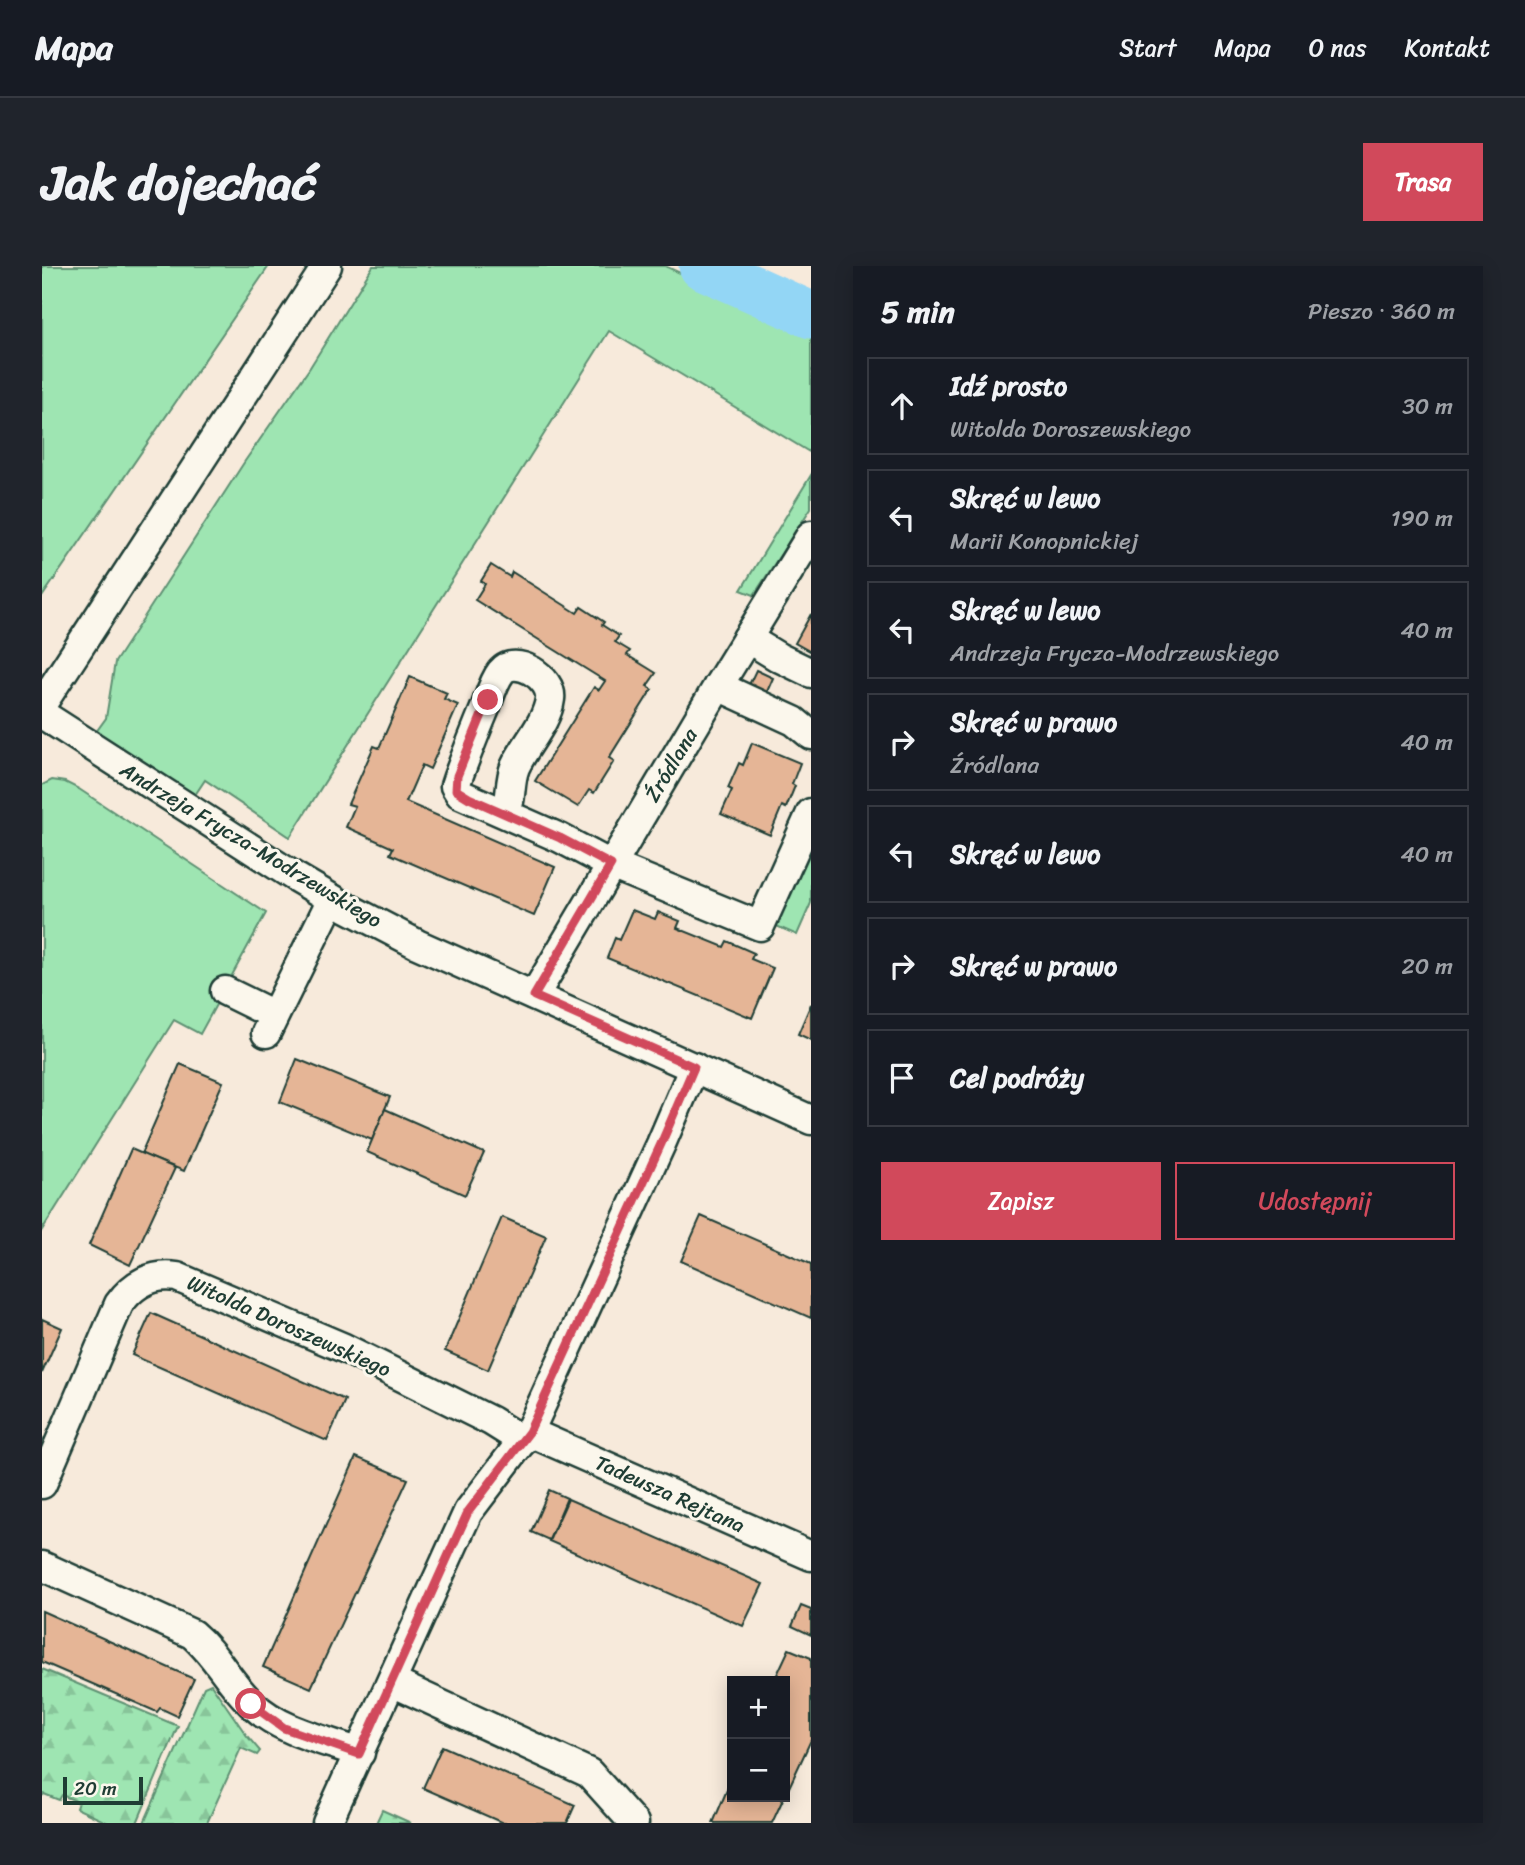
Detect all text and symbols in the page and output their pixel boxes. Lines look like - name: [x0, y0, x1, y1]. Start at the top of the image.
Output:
- text: Mapa: [35, 19, 112, 77]
- text: Start: [1119, 27, 1176, 69]
- text: Mapa: [1214, 27, 1271, 69]
- text: O nas: [1309, 27, 1367, 69]
- text: Kontakt: [1405, 27, 1490, 69]
- text: Jak dojechać: [42, 139, 316, 226]
- button: Trasa: [1363, 143, 1483, 221]
- text: 5 min: [881, 285, 955, 339]
- text: Pieszo · 360 m: [1308, 291, 1455, 332]
- text: Idź prosto: [950, 363, 1067, 409]
- text: 30 m: [1402, 386, 1453, 427]
- icon: ahead: [883, 387, 921, 425]
- text: Witolda Doroszewskiego: [950, 409, 1191, 450]
- text: Skręć w lewo: [950, 475, 1101, 521]
- text: 190 m: [1391, 498, 1453, 539]
- icon: left: [883, 499, 921, 537]
- text: Marii Konopnickiej: [950, 521, 1138, 562]
- text: Skręć w lewo: [950, 587, 1101, 633]
- text: 40 m: [1400, 610, 1453, 651]
- icon: left: [883, 611, 921, 649]
- text: Andrzeja Frycza-Modrzewskiego: [950, 633, 1279, 674]
- route end: [472, 684, 503, 715]
- text: Skręć w prawo: [950, 699, 1117, 745]
- street label: Źródlana: [634, 720, 708, 810]
- text: 40 m: [1400, 722, 1453, 763]
- icon: right: [883, 723, 921, 761]
- text: Źródlana: [950, 745, 1039, 786]
- street label: Andrzeja Frycza-Modrzewskiego: [112, 751, 390, 939]
- text: Skręć w lewo: [950, 831, 1101, 877]
- text: 40 m: [1400, 834, 1453, 875]
- icon: left: [883, 835, 921, 873]
- text: Skręć w prawo: [950, 943, 1117, 989]
- text: 20 m: [1402, 946, 1453, 987]
- icon: right: [883, 947, 921, 985]
- text: Cel podróży: [950, 1055, 1084, 1101]
- icon: arrive: [883, 1059, 921, 1097]
- button: Zapisz: [881, 1162, 1161, 1240]
- button: Udostępnij: [1175, 1162, 1455, 1240]
- street label: Witolda Doroszewskiego: [181, 1264, 397, 1388]
- street label: Tadeusza Rejtana: [589, 1444, 752, 1544]
- map controls: [727, 1676, 790, 1802]
- button: +: [727, 1676, 790, 1739]
- route start: [235, 1688, 266, 1719]
- button: −: [727, 1739, 790, 1802]
- text: 20 m: [74, 1772, 117, 1805]
- scale bar: [63, 1774, 144, 1806]

